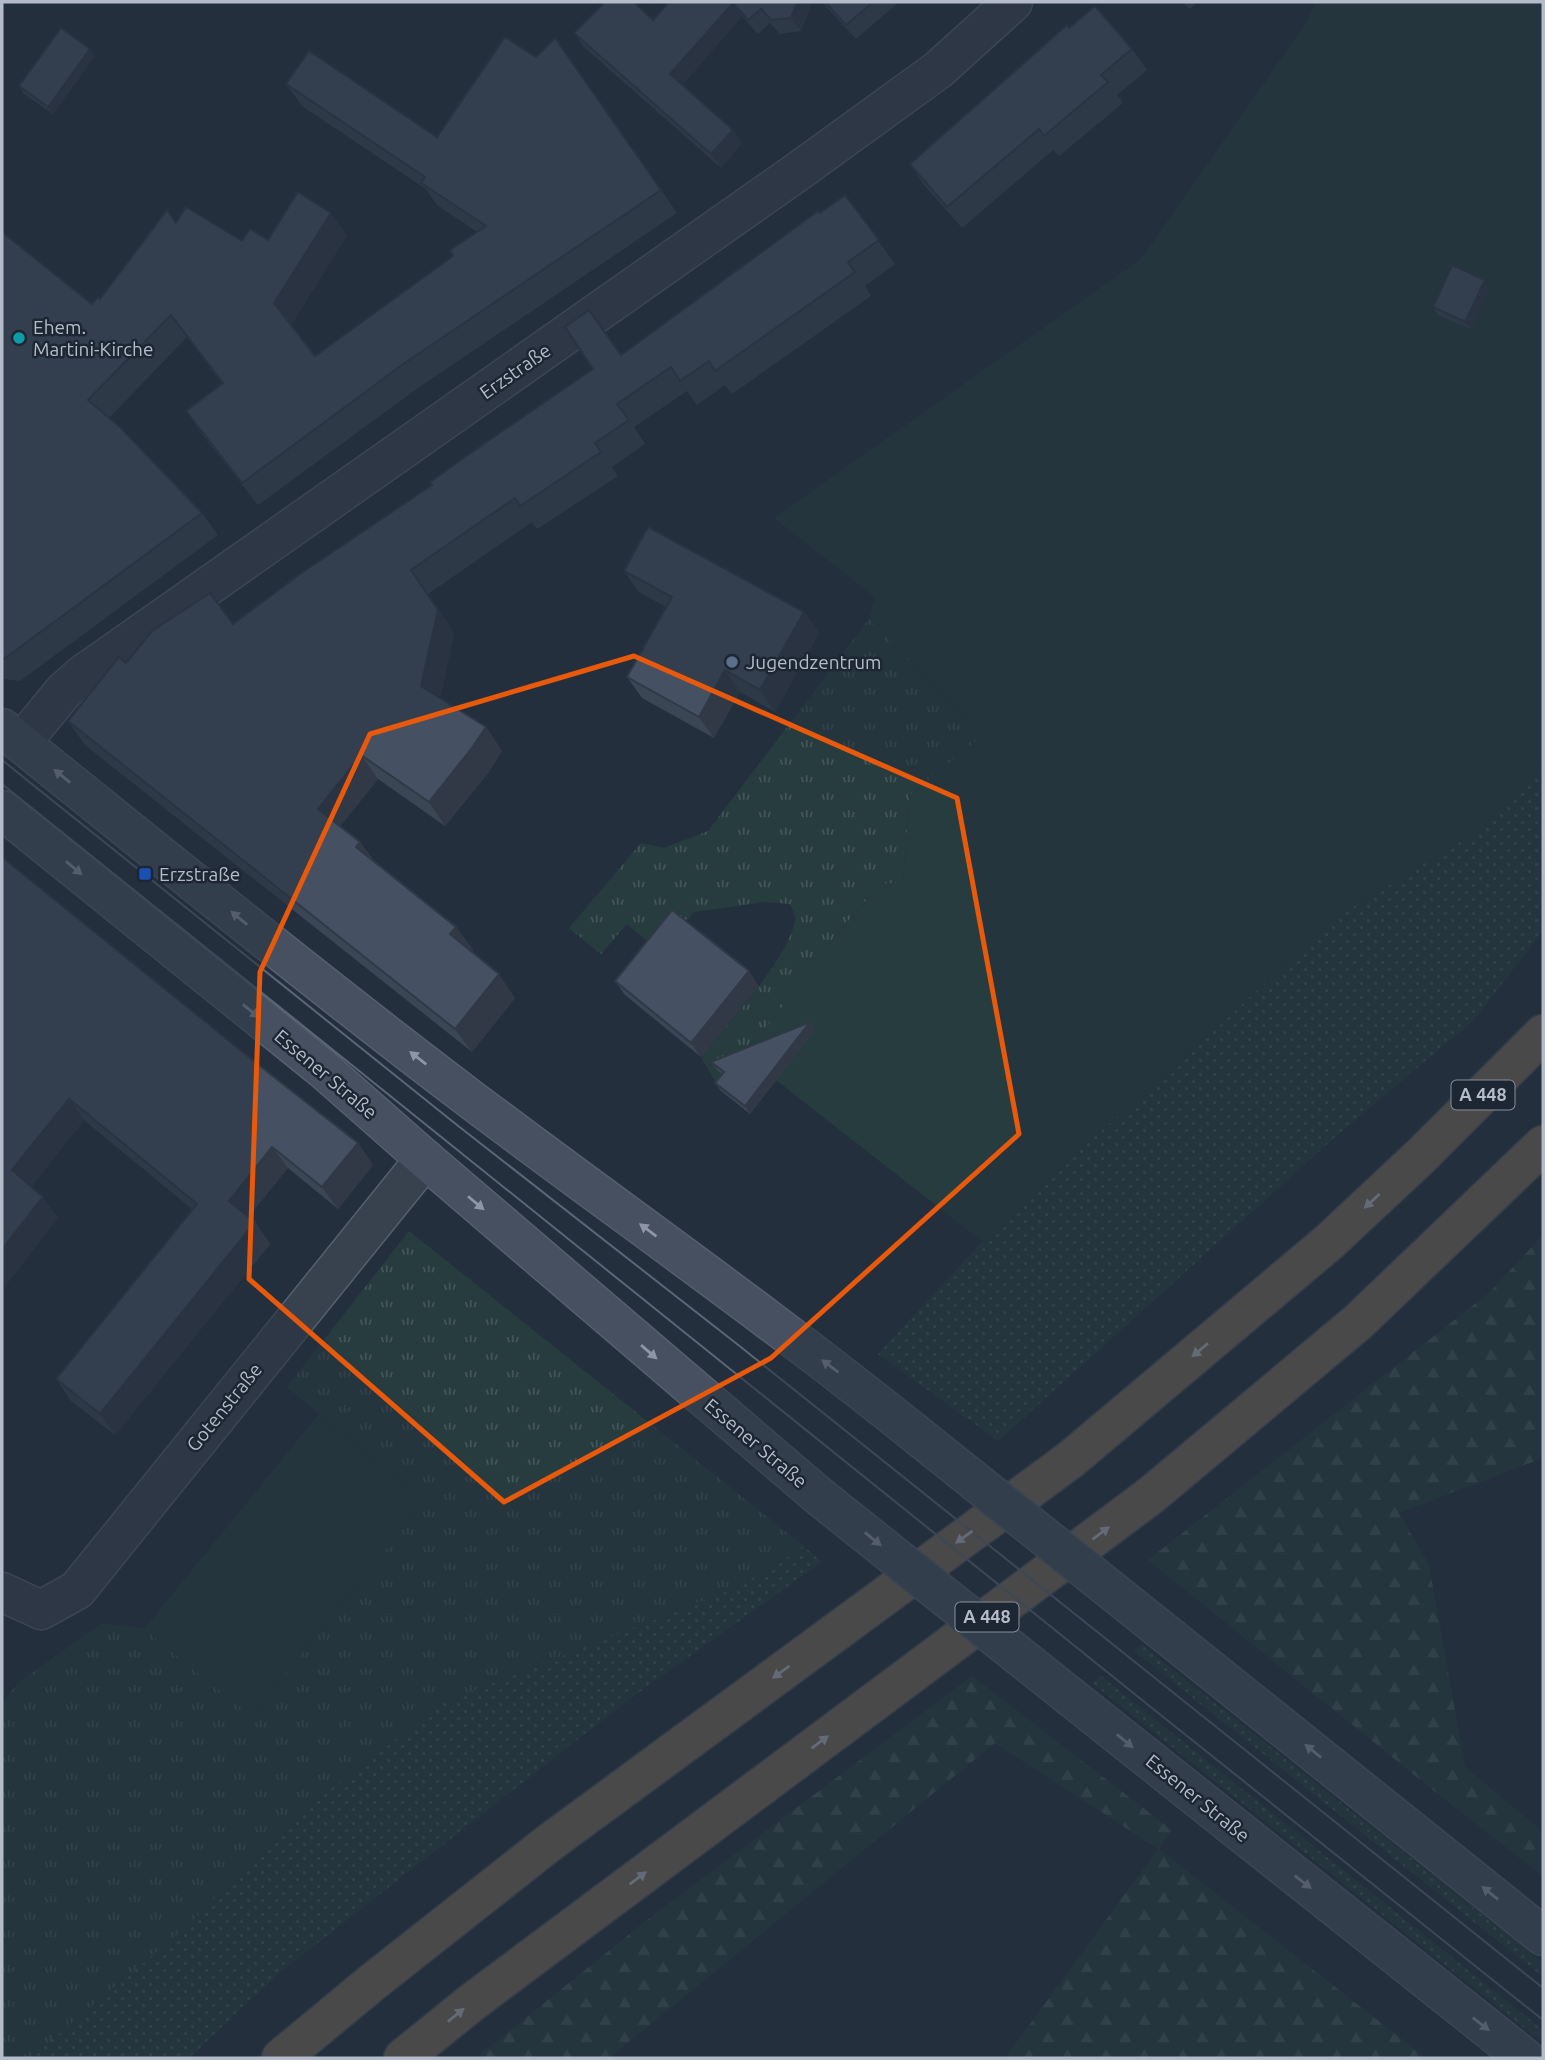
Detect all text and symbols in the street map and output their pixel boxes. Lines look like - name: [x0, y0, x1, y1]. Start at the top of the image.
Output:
- place label: Ehem. Martini-Kirche: [33, 316, 153, 360]
- marker: Ehem. Martini-Kirche: [11, 330, 27, 346]
- street label: Erzstraße: [475, 339, 555, 403]
- place label: Jugendzentrum: [746, 651, 881, 673]
- marker: Jugendzentrum: [724, 654, 740, 670]
- one-way arrow: [53, 768, 71, 783]
- one-way arrow: [64, 861, 82, 876]
- place label: Erzstraße: [159, 863, 240, 885]
- marker: Erzstraße: [137, 866, 153, 882]
- one-way arrow: [231, 911, 248, 926]
- one-way arrow: [241, 1004, 259, 1019]
- street label: Essener Straße: [270, 1025, 382, 1123]
- one-way arrow: [410, 1051, 428, 1066]
- road number: A 448: [1452, 1080, 1514, 1110]
- one-way arrow: [1364, 1193, 1381, 1209]
- one-way arrow: [468, 1195, 485, 1210]
- one-way arrow: [639, 1224, 657, 1238]
- one-way arrow: [1191, 1342, 1208, 1357]
- one-way arrow: [640, 1344, 658, 1360]
- street label: Gotenstraße: [182, 1358, 266, 1456]
- one-way arrow: [822, 1359, 840, 1374]
- street label: Essener Straße: [700, 1394, 812, 1492]
- one-way arrow: [1091, 1525, 1109, 1540]
- one-way arrow: [955, 1530, 973, 1544]
- one-way arrow: [864, 1532, 882, 1547]
- road number: A 448: [956, 1602, 1018, 1632]
- one-way arrow: [772, 1665, 790, 1679]
- one-way arrow: [1116, 1733, 1134, 1748]
- one-way arrow: [811, 1735, 829, 1749]
- one-way arrow: [1304, 1744, 1321, 1759]
- street label: Essener Straße: [1142, 1750, 1254, 1846]
- one-way arrow: [628, 1870, 646, 1885]
- one-way arrow: [1294, 1875, 1312, 1890]
- one-way arrow: [1481, 1887, 1499, 1901]
- one-way arrow: [448, 2008, 465, 2023]
- one-way arrow: [1472, 2016, 1490, 2031]

